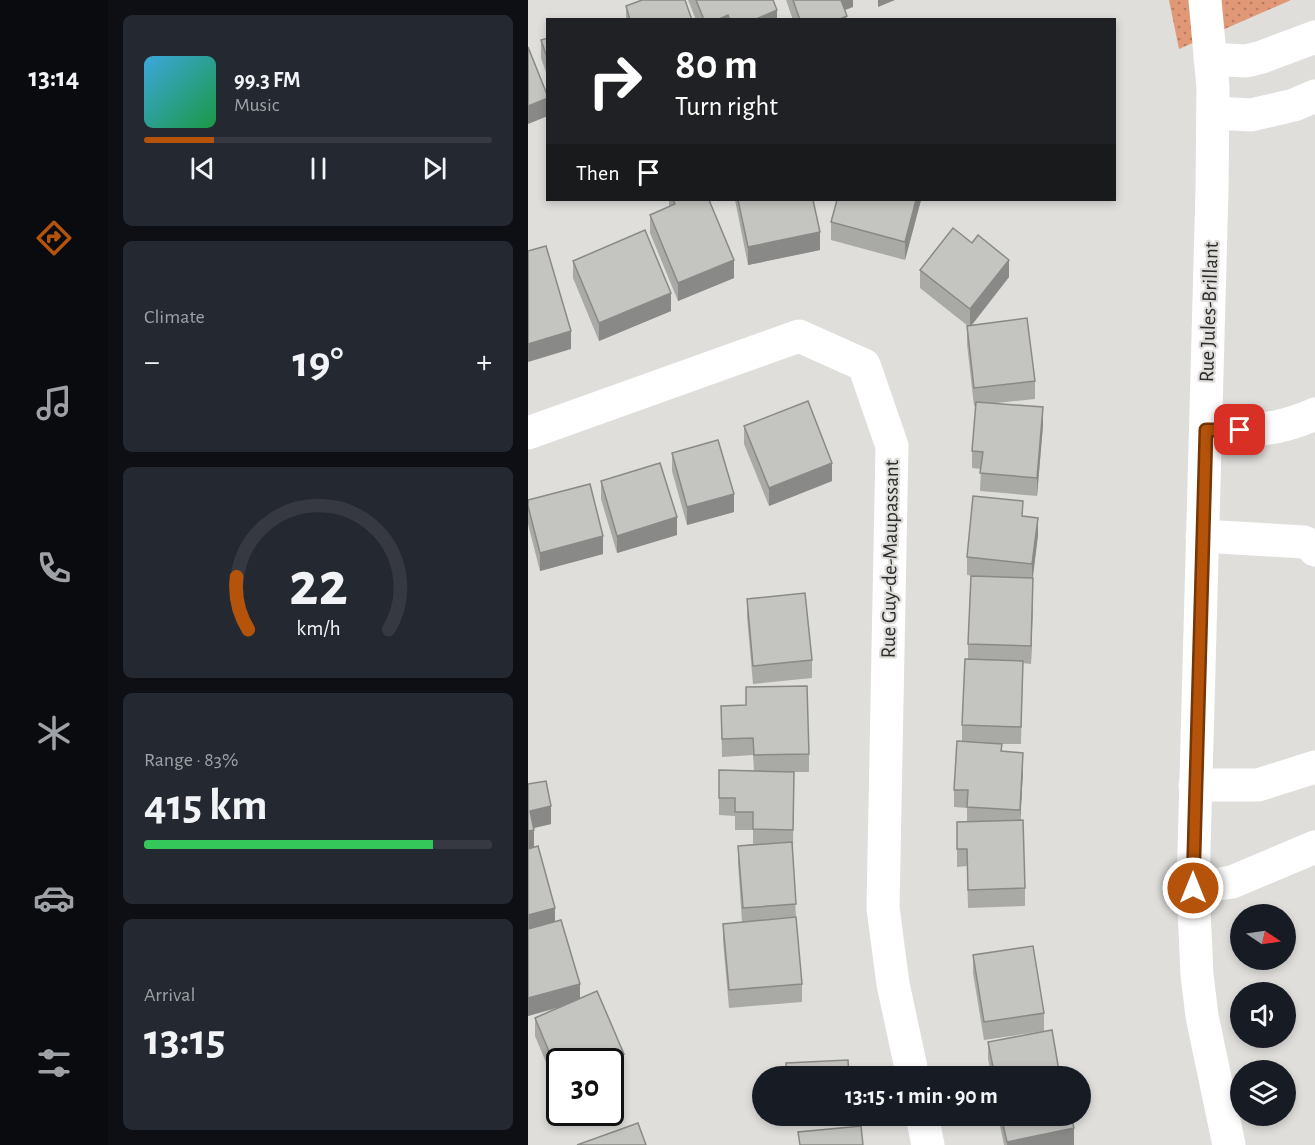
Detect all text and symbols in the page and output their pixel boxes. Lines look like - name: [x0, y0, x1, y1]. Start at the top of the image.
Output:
- icon: right: [576, 42, 654, 120]
- text: 80 m: [675, 44, 758, 86]
- text: 13:14: [29, 64, 79, 91]
- text: 99.3 FM: [234, 69, 300, 91]
- text: Turn right: [675, 93, 778, 120]
- text: Music: [234, 95, 280, 115]
- icon: previous: [186, 152, 219, 185]
- icon: pause: [302, 152, 335, 185]
- icon: next: [418, 152, 451, 185]
- icon: arrive: [632, 156, 665, 189]
- text: Then: [576, 162, 620, 184]
- icon: directions: [33, 217, 75, 259]
- street label: Rue Jules-Brillant: [1196, 241, 1222, 383]
- text: Climate: [144, 307, 205, 327]
- text: 19°: [292, 340, 344, 385]
- text: −: [144, 346, 160, 379]
- text: +: [476, 346, 492, 379]
- icon: music: [33, 382, 75, 424]
- pin: [1214, 404, 1265, 455]
- icon: arrive: [1223, 413, 1256, 446]
- street label: Rue Guy-de-Maupassant: [878, 459, 902, 658]
- icon: phone: [33, 547, 75, 589]
- text: 22: [289, 554, 347, 616]
- text: km/h: [296, 618, 340, 639]
- icon: climate: [33, 712, 75, 754]
- text: Range · 83%: [144, 750, 238, 770]
- text: 415 km: [144, 783, 268, 828]
- position arrow: [1161, 856, 1225, 920]
- icon: car: [33, 877, 75, 919]
- north arrow: [1230, 904, 1296, 970]
- map controls: [1230, 904, 1296, 1126]
- button: sound: [1230, 982, 1296, 1048]
- text: Arrival: [144, 985, 195, 1005]
- text: 13:15: [144, 1018, 226, 1063]
- icon: filters: [33, 1042, 75, 1084]
- speed limit sign: 30: [546, 1048, 624, 1126]
- button: layers: [1230, 1060, 1296, 1126]
- text: 13:15 · 1 min · 90 m: [845, 1085, 998, 1107]

